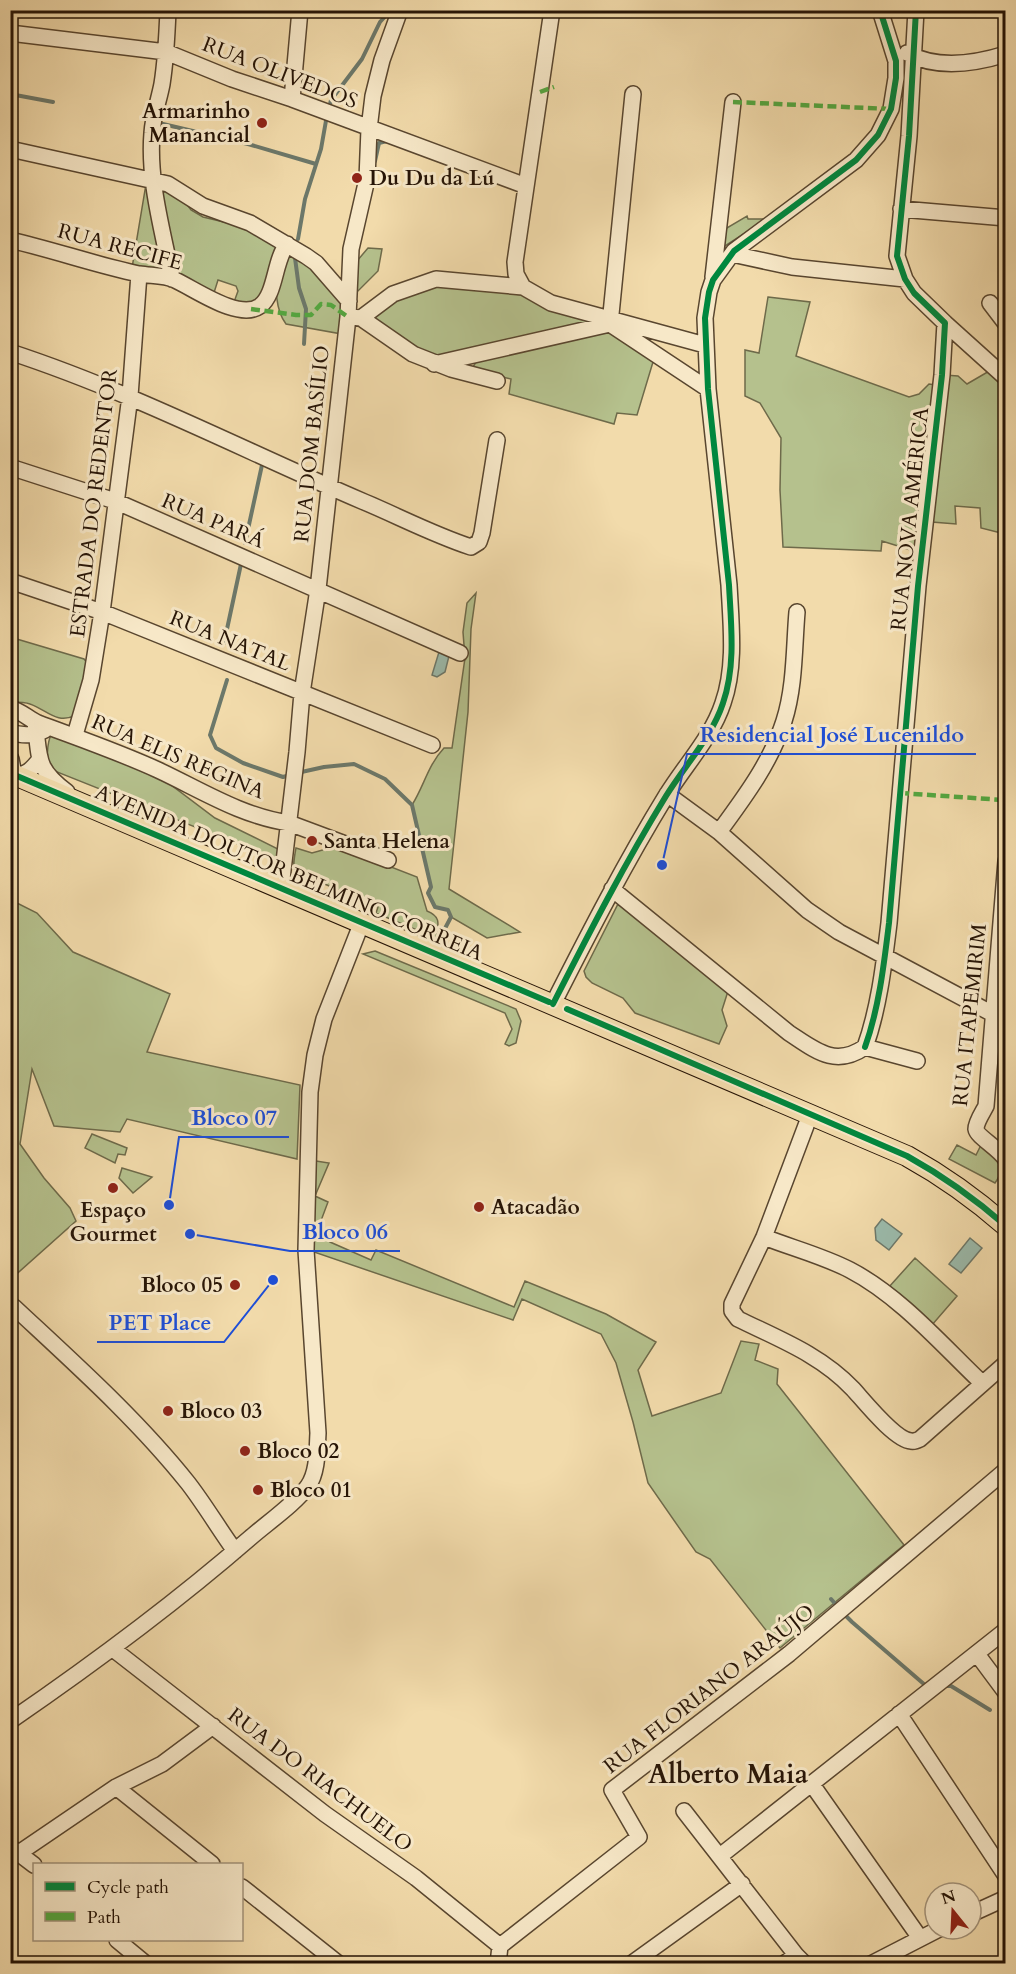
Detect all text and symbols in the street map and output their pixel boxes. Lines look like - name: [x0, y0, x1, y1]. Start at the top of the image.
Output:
- street label: RUA OLIVEDOS: [198, 30, 362, 116]
- place label: Armarinho Manancial: [142, 97, 250, 150]
- marker: Armarinho Manancial: [255, 116, 269, 130]
- place label: Du Du da Lú: [369, 164, 495, 193]
- marker: Du Du da Lú: [350, 171, 364, 185]
- street label: RUA RECIFE: [54, 216, 186, 278]
- street label: RUA DOM BASÍLIO: [287, 344, 337, 544]
- street label: ESTRADA DO REDENTOR: [63, 367, 125, 639]
- street label: RUA NOVA AMÉRICA: [884, 406, 936, 632]
- street label: RUA PARÁ: [157, 486, 269, 556]
- street label: RUA NATAL: [165, 604, 295, 679]
- street label: RUA ELIS REGINA: [87, 707, 269, 807]
- callout: Residencial José Lucenildo: [687, 714, 976, 754]
- text: Residencial José Lucenildo: [700, 720, 964, 750]
- street label: AVENIDA DOUTOR BELMINO CORREIA: [90, 778, 488, 968]
- place label: Santa Helena: [324, 827, 451, 856]
- marker: Santa Helena: [305, 834, 319, 848]
- street label: RUA ITAPEMIRIM: [946, 922, 994, 1108]
- callout: Bloco 07: [179, 1097, 289, 1137]
- text: Bloco 07: [191, 1103, 277, 1133]
- marker: Espaço Gourmet: [106, 1181, 120, 1195]
- place label: Atacadão: [491, 1193, 580, 1222]
- place label: Espaço Gourmet: [69, 1196, 157, 1249]
- marker: Atacadão: [472, 1200, 486, 1214]
- callout: Bloco 06: [290, 1211, 400, 1251]
- text: Bloco 06: [302, 1217, 388, 1247]
- place label: Bloco 05: [141, 1271, 223, 1300]
- marker: Bloco 05: [228, 1278, 242, 1292]
- callout: PET Place: [97, 1302, 224, 1342]
- text: PET Place: [109, 1308, 211, 1338]
- place label: Bloco 03: [180, 1397, 262, 1426]
- marker: Bloco 03: [161, 1404, 175, 1418]
- place label: Bloco 02: [257, 1437, 339, 1466]
- marker: Bloco 02: [238, 1444, 252, 1458]
- place label: Bloco 01: [270, 1476, 352, 1505]
- marker: Bloco 01: [251, 1483, 265, 1497]
- street label: RUA FLORIANO ARAÚJO: [597, 1597, 820, 1781]
- street label: RUA DO RIACHUELO: [222, 1701, 418, 1859]
- district label: Alberto Maia: [648, 1756, 809, 1793]
- legend: [33, 1863, 243, 1941]
- text: Cycle path: [87, 1875, 169, 1900]
- north arrow: [923, 1881, 983, 1941]
- text: N: [939, 1885, 959, 1910]
- text: Path: [87, 1905, 121, 1930]

